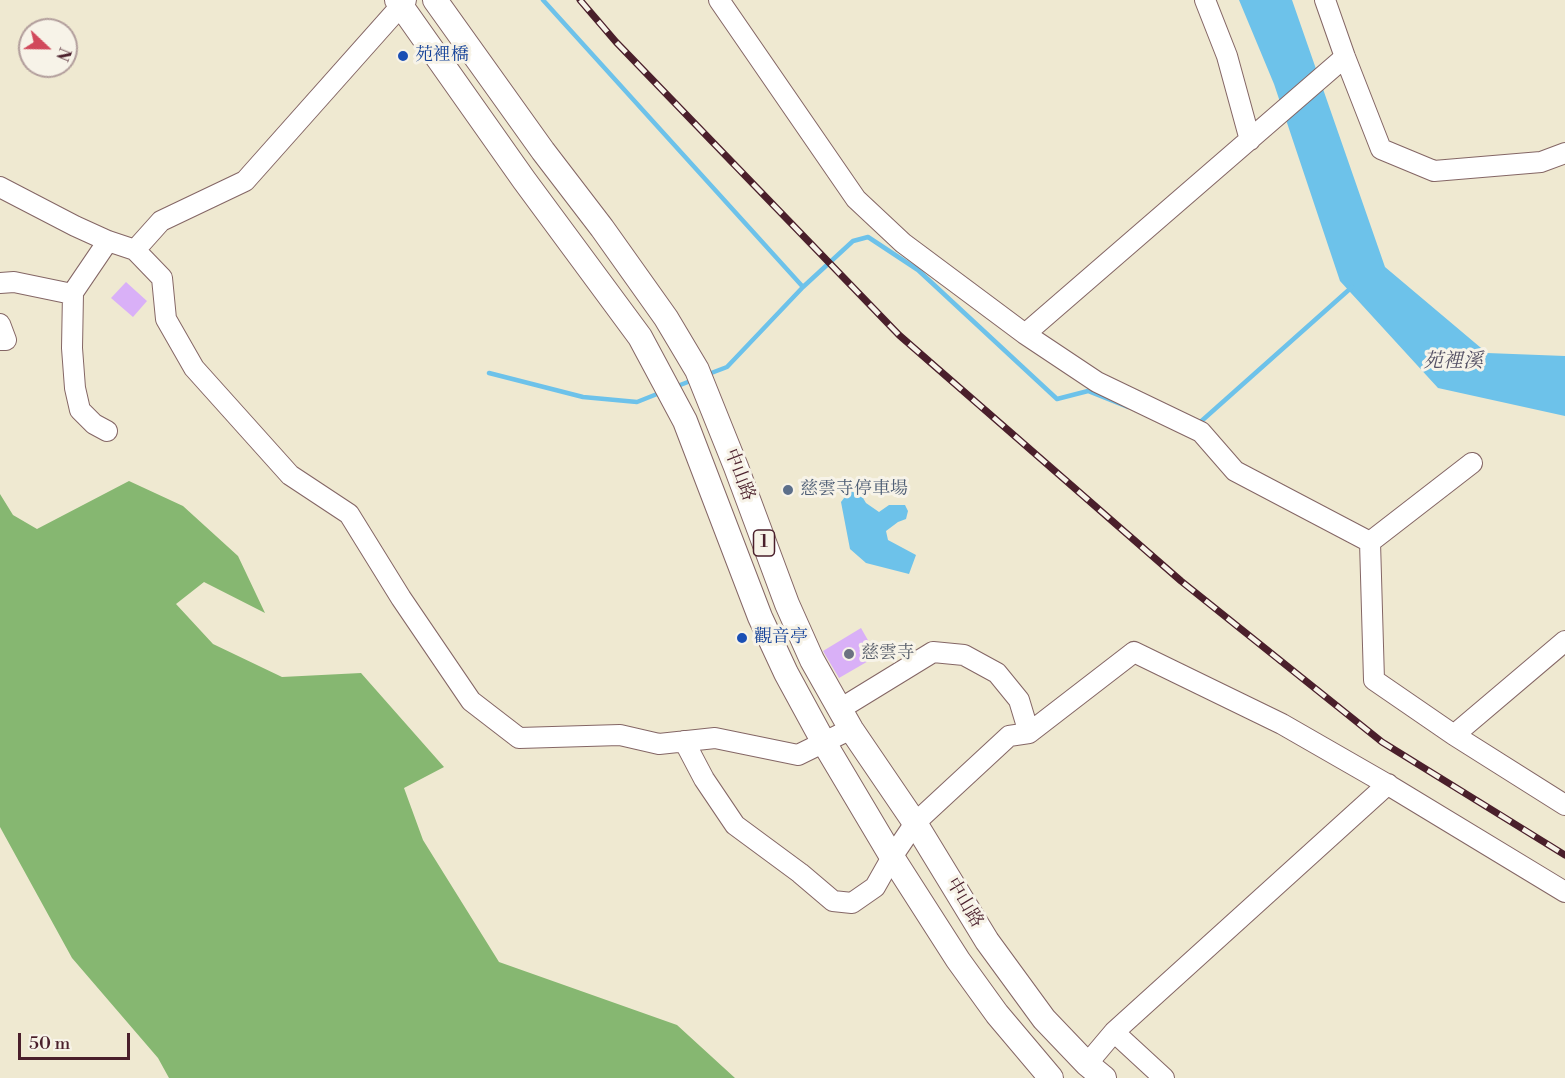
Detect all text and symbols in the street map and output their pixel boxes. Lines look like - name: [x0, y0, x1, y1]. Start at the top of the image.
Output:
- north arrow: [18, 18, 78, 78]
- text: N: [51, 44, 74, 64]
- place label: 苑裡橋: [415, 45, 469, 67]
- marker: 苑裡橋: [396, 49, 410, 63]
- water label: 苑裡溪: [1423, 350, 1483, 374]
- street label: 中山路: [719, 446, 759, 504]
- place label: 慈雲寺停車場: [800, 479, 908, 501]
- marker: 慈雲寺停車場: [781, 483, 795, 497]
- road number: 1: [754, 530, 774, 556]
- place label: 觀音亭: [754, 627, 808, 649]
- marker: 觀音亭: [735, 631, 749, 645]
- place label: 慈雲寺: [861, 643, 915, 665]
- marker: 慈雲寺: [842, 647, 856, 661]
- street label: 中山路: [941, 874, 987, 932]
- scale bar: [21, 1021, 134, 1059]
- text: 50 m: [29, 1032, 70, 1055]

